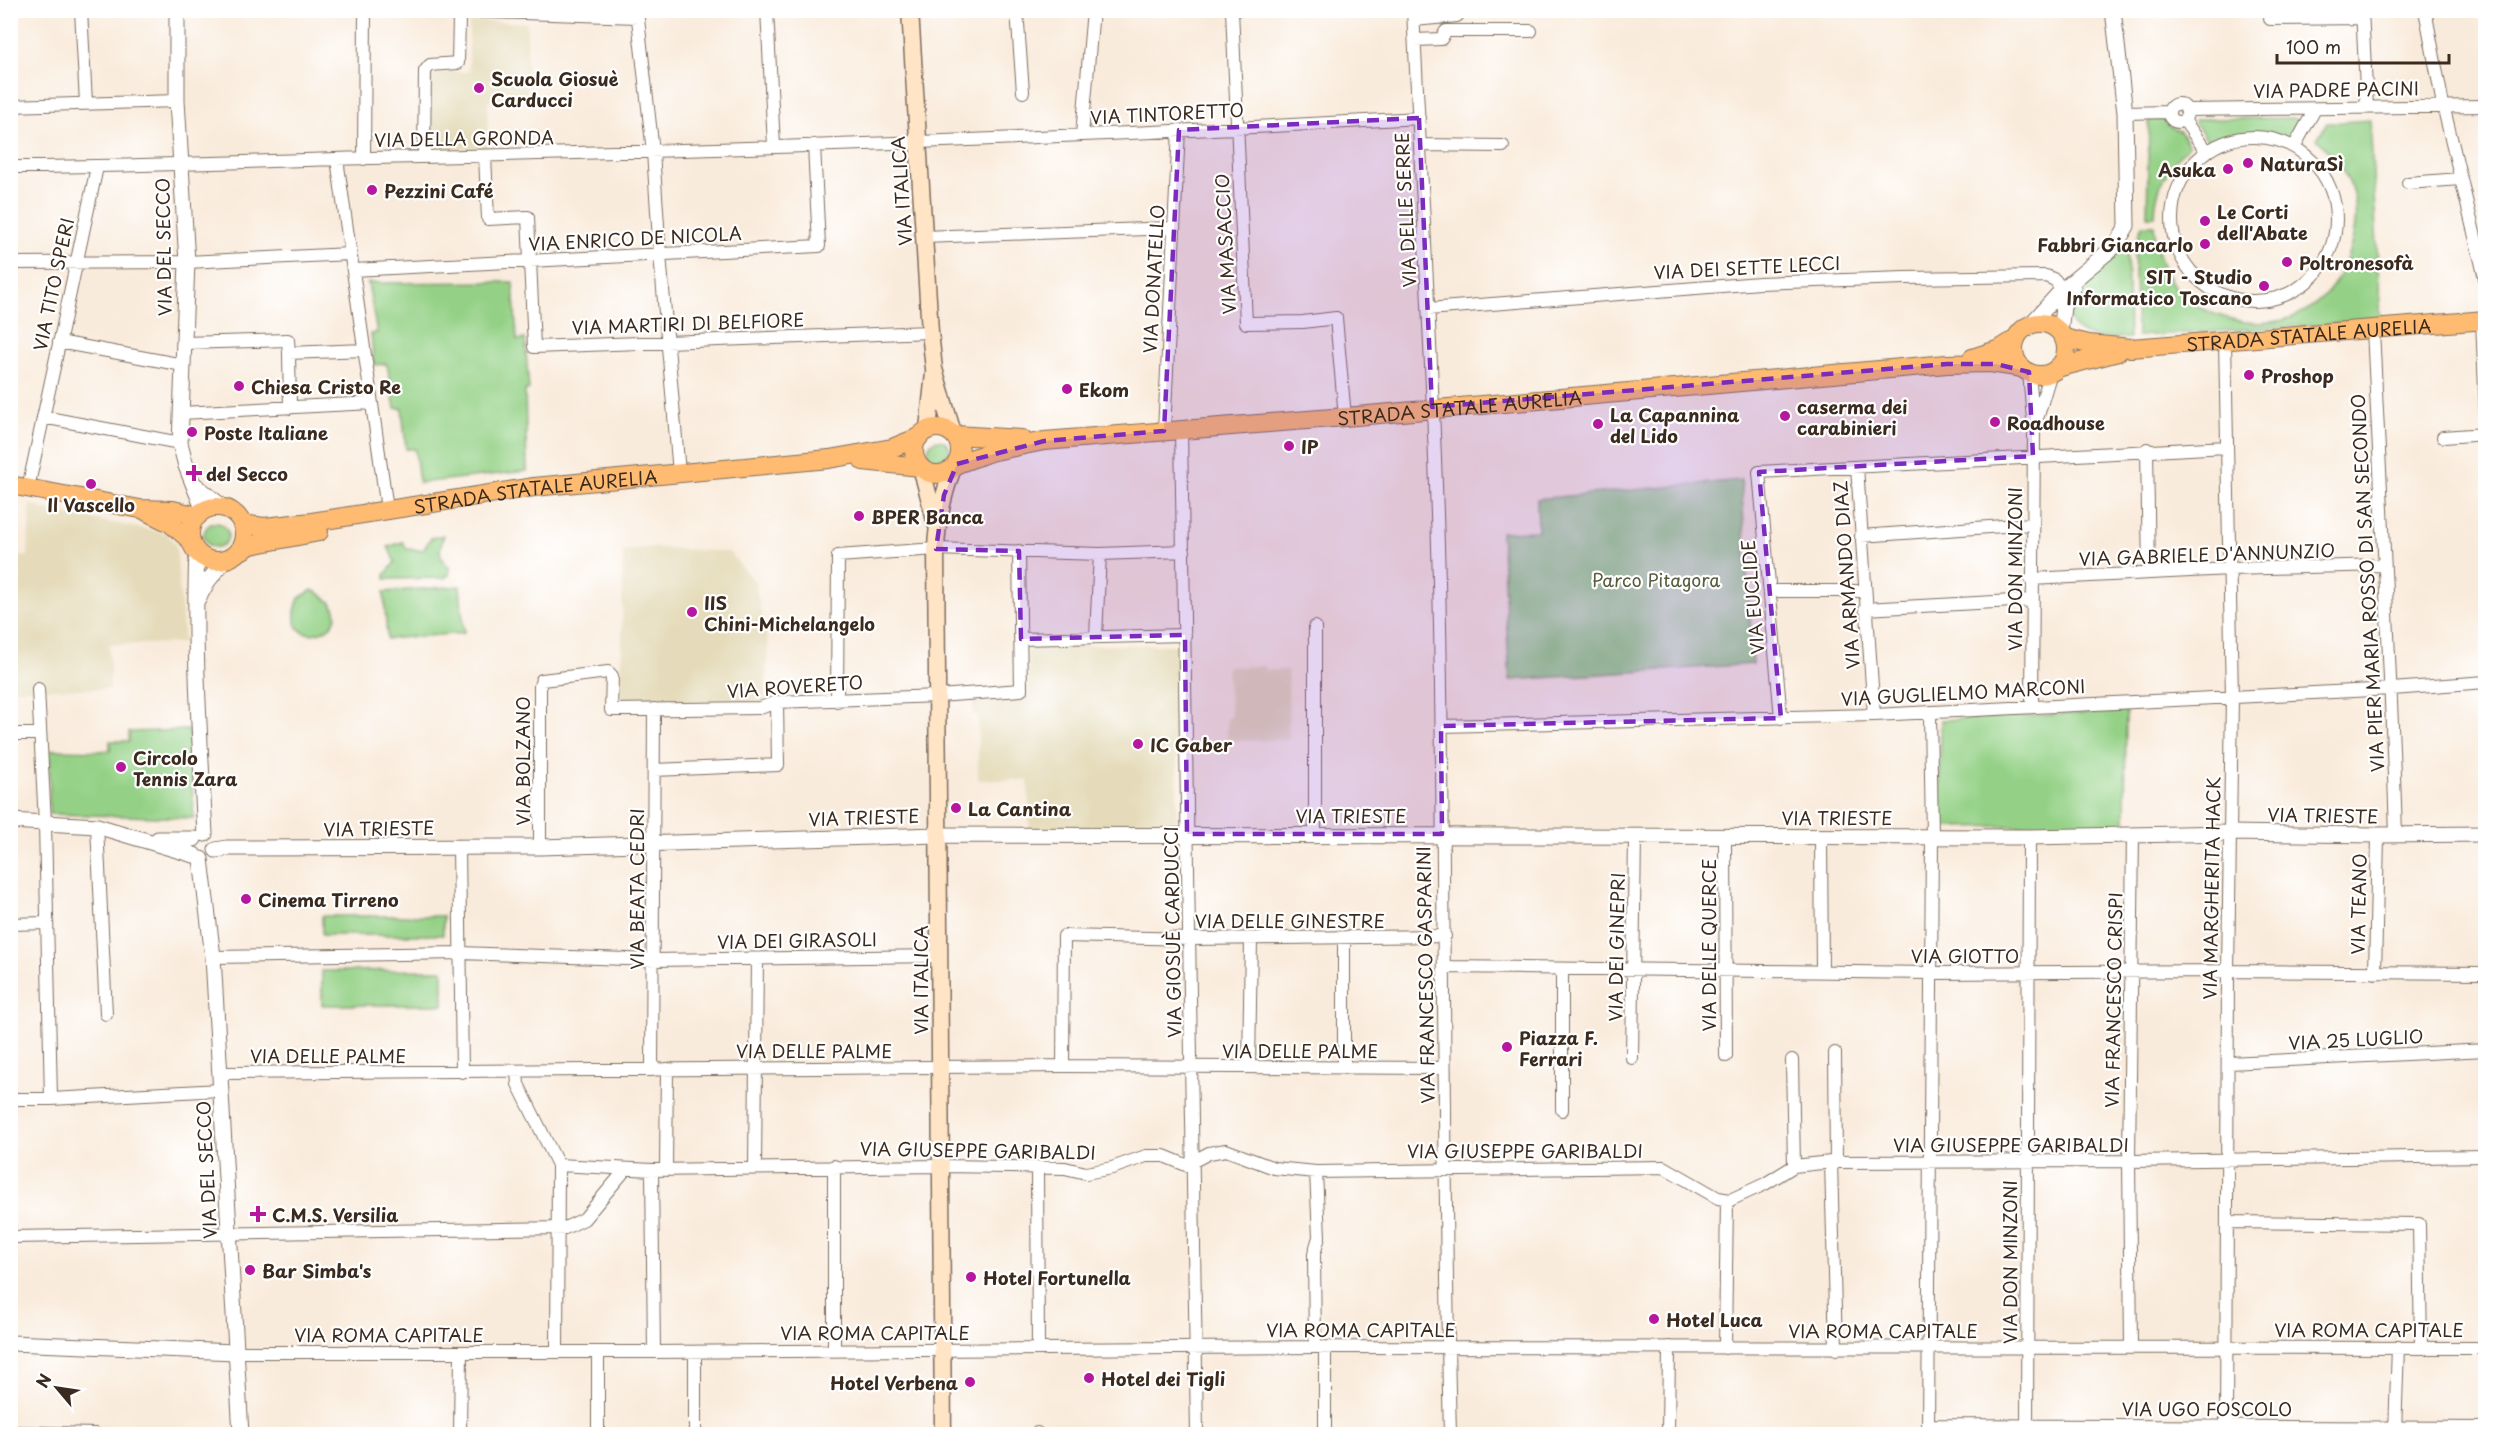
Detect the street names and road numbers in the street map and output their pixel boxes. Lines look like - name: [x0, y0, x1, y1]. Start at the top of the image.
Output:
- street label: VIA PADRE PACINI: [2253, 74, 2419, 104]
- street label: VIA TINTORETTO: [1090, 95, 1244, 131]
- street label: VIA DELLA GRONDA: [374, 123, 554, 153]
- street label: VIA DELLE SERRE: [1387, 132, 1423, 288]
- street label: VIA ITALICA: [884, 135, 918, 247]
- street label: VIA MASACCIO: [1208, 173, 1242, 315]
- street label: VIA DEL SECCO: [148, 178, 178, 316]
- street label: VIA DONATELLO: [1136, 204, 1170, 354]
- street label: VIA TITO SPERI: [26, 215, 80, 353]
- street label: VIA ENRICO DE NICOLA: [528, 219, 742, 257]
- street label: VIA DEI SETTE LECCI: [1653, 249, 1841, 285]
- street label: VIA MARTIRI DI BELFIORE: [571, 305, 805, 341]
- street label: STRADA STATALE AURELIA: [2185, 311, 2432, 357]
- street label: STRADA STATALE AURELIA: [1336, 383, 1583, 431]
- street label: VIA PIER MARIA ROSSO DI SAN SECONDO: [2344, 393, 2390, 773]
- street label: STRADA STATALE AURELIA: [411, 462, 659, 519]
- street label: VIA ARMANDO DIAZ: [1826, 480, 1866, 670]
- street label: VIA DON MINZONI: [2001, 487, 2028, 651]
- street label: VIA GABRIELE D'ANNUNZIO: [2078, 536, 2336, 572]
- street label: VIA EUCLIDE: [1734, 538, 1770, 656]
- street label: VIA ROVERETO: [726, 668, 864, 704]
- street label: VIA GUGLIELMO MARCONI: [1840, 672, 2086, 712]
- street label: VIA BOLZANO: [509, 696, 536, 826]
- street label: VIA MARGHERITA HACK: [2196, 776, 2226, 1000]
- street label: VIA TRIESTE: [2267, 801, 2379, 829]
- street label: VIA TRIESTE: [808, 802, 920, 832]
- street label: VIA TRIESTE: [1295, 802, 1407, 829]
- street label: VIA TRIESTE: [1781, 804, 1893, 831]
- street label: VIA BEATA CEDRI: [623, 808, 650, 970]
- street label: VIA TRIESTE: [323, 814, 435, 842]
- street label: VIA GIOSUÈ CARDUCCI: [1157, 826, 1187, 1038]
- street label: VIA FRANCESCO GASPARINI: [1409, 846, 1441, 1104]
- street label: VIA TEANO: [2344, 853, 2372, 955]
- street label: VIA DELLE QUERCE: [1695, 858, 1722, 1032]
- street label: VIA DEI GINEPRI: [1601, 872, 1631, 1022]
- street label: VIA FRANCESCO CRISPI: [2098, 892, 2128, 1108]
- street label: VIA DELLE GINESTRE: [1195, 907, 1385, 934]
- street label: VIA DEI GIRASOLI: [717, 925, 877, 955]
- street label: VIA ITALICA: [907, 925, 934, 1035]
- street label: VIA GIOTTO: [1911, 942, 2019, 969]
- street label: VIA 25 LUGLIO: [2288, 1022, 2424, 1056]
- street label: VIA DELLE PALME: [736, 1037, 892, 1064]
- street label: VIA DELLE PALME: [1222, 1037, 1378, 1064]
- street label: VIA DELLE PALME: [250, 1042, 406, 1069]
- street label: VIA DEL SECCO: [189, 1100, 223, 1240]
- street label: VIA GIUSEPPE GARIBALDI: [1893, 1131, 2129, 1158]
- street label: VIA GIUSEPPE GARIBALDI: [860, 1134, 1096, 1166]
- street label: VIA GIUSEPPE GARIBALDI: [1407, 1137, 1643, 1164]
- street label: VIA DON MINZONI: [1996, 1180, 2023, 1344]
- street label: VIA ROMA CAPITALE: [1266, 1316, 1456, 1343]
- street label: VIA ROMA CAPITALE: [2274, 1316, 2464, 1343]
- street label: VIA ROMA CAPITALE: [1788, 1317, 1978, 1344]
- street label: VIA ROMA CAPITALE: [780, 1319, 970, 1346]
- street label: VIA ROMA CAPITALE: [294, 1321, 484, 1348]
- street label: VIA UGO FOSCOLO: [2122, 1395, 2292, 1422]

